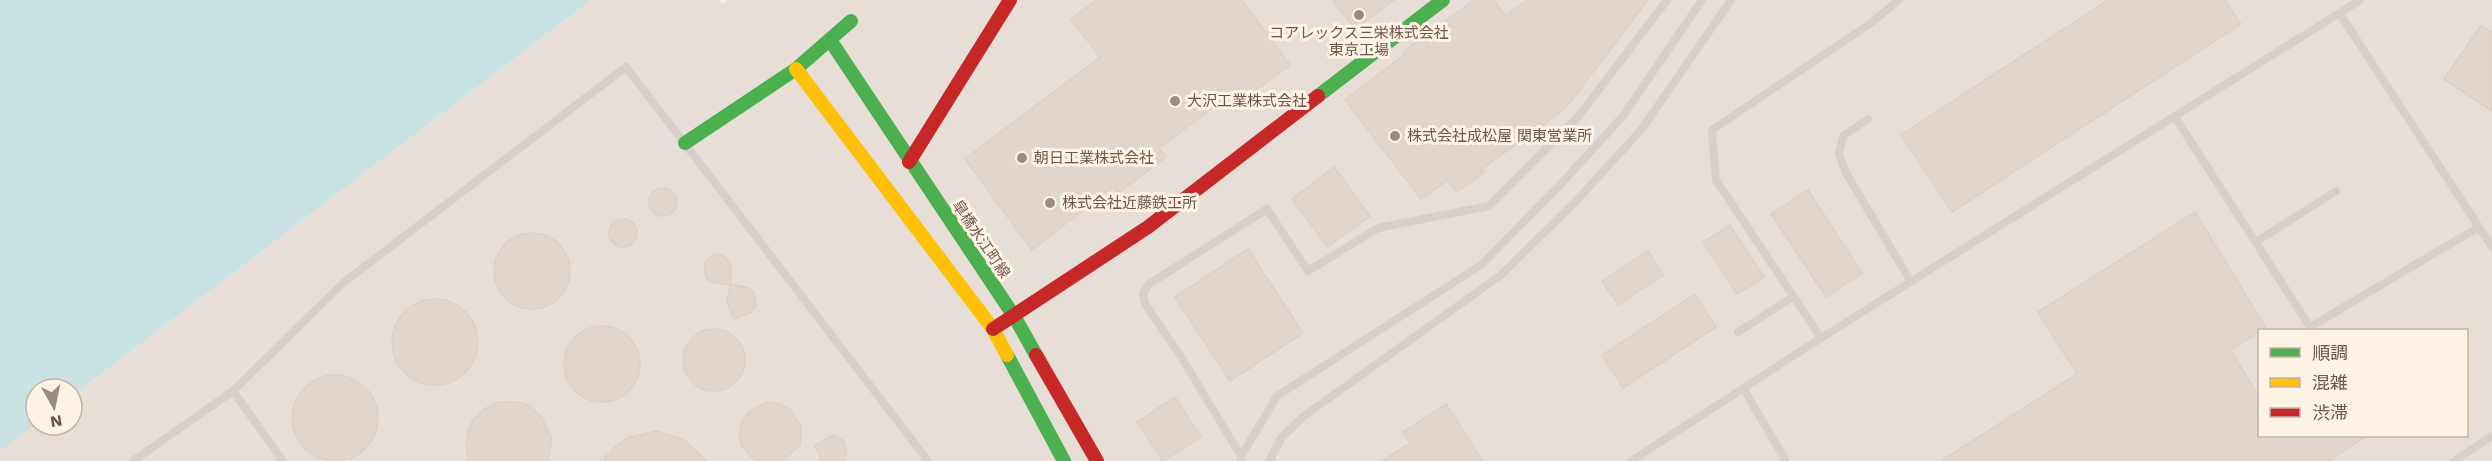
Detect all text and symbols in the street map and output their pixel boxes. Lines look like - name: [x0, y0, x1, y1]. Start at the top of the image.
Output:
- marker: コアレックス三栄株式会社 東京工場: [1352, 8, 1366, 22]
- place label: コアレックス三栄株式会社 東京工場: [1269, 24, 1449, 59]
- place label: 大沢工業株式会社: [1187, 92, 1307, 110]
- marker: 大沢工業株式会社: [1168, 94, 1182, 108]
- place label: 株式会社成松屋 関東営業所: [1407, 127, 1592, 145]
- marker: 株式会社成松屋 関東営業所: [1388, 129, 1402, 143]
- place label: 朝日工業株式会社: [1034, 149, 1154, 167]
- marker: 朝日工業株式会社: [1015, 151, 1029, 165]
- place label: 株式会社近藤鉄工所: [1062, 194, 1197, 212]
- marker: 株式会社近藤鉄工所: [1043, 196, 1057, 210]
- street label: 皐橋水江町線: [948, 197, 1014, 281]
- legend: [2258, 329, 2468, 437]
- text: 順調: [2312, 342, 2348, 363]
- text: 混雑: [2312, 372, 2348, 393]
- north arrow: [24, 377, 84, 437]
- text: 渋滞: [2312, 402, 2348, 423]
- text: N: [49, 411, 64, 432]

